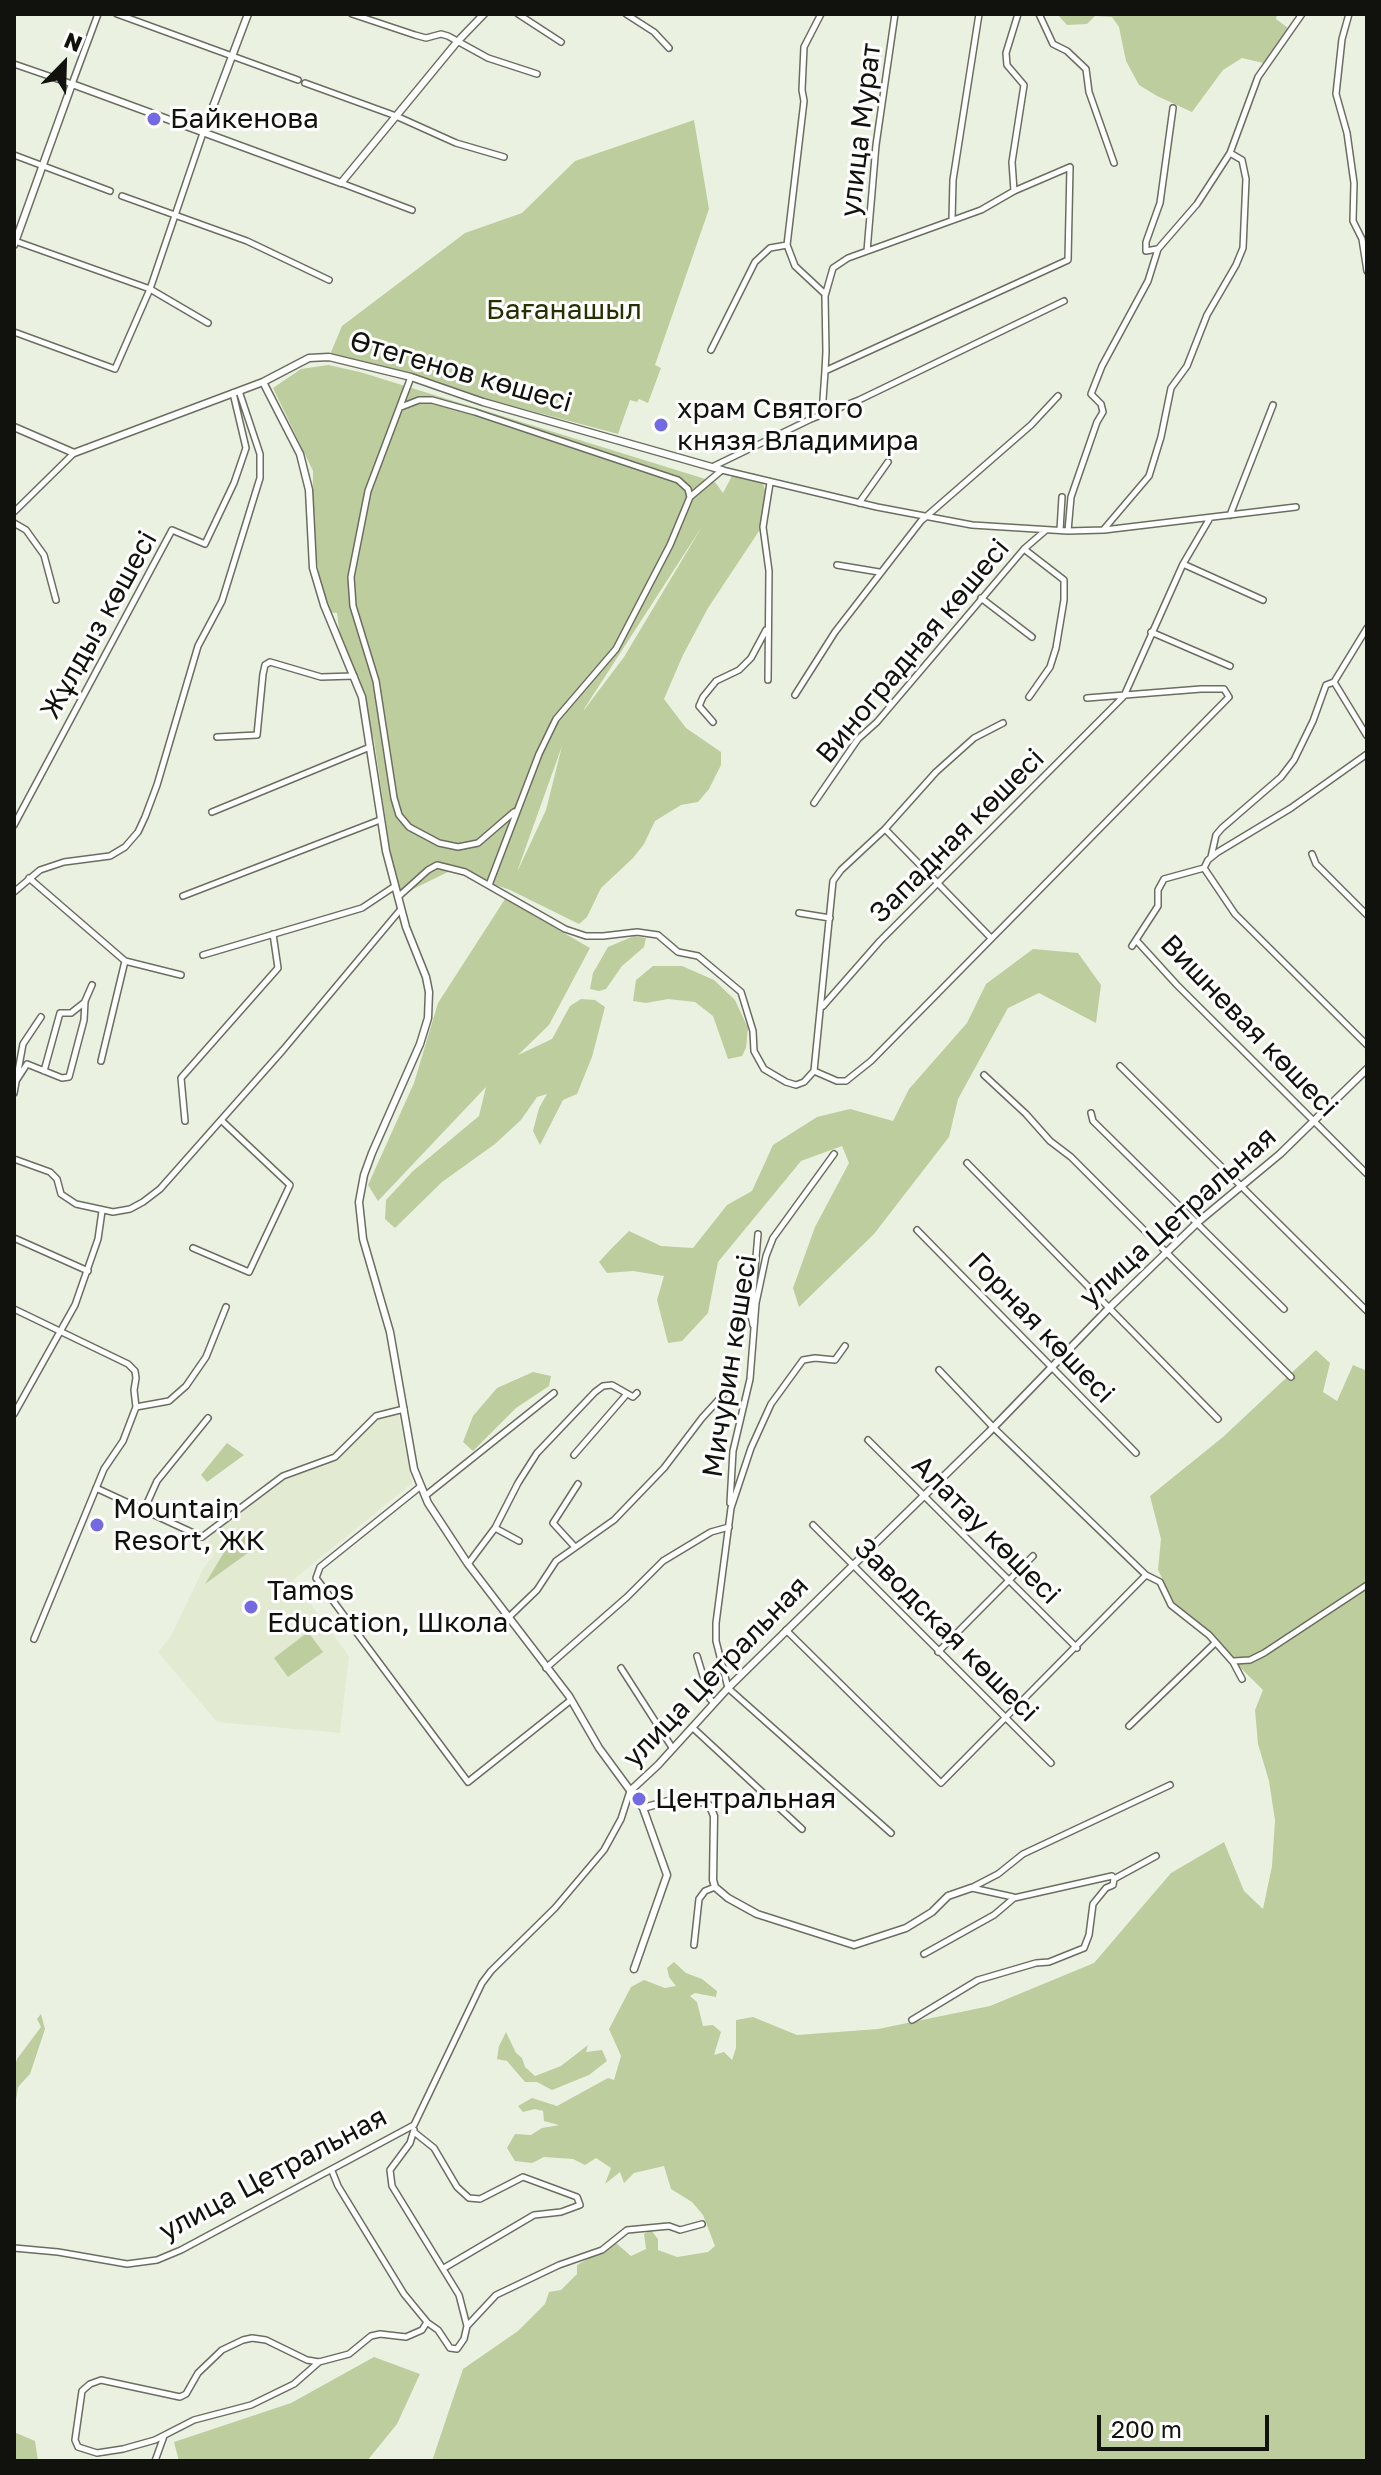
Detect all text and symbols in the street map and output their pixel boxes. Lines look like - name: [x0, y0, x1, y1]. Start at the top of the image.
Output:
- north arrow: [24, 24, 104, 104]
- text: N: [61, 26, 87, 57]
- street label: улица Мурат: [834, 41, 888, 219]
- place label: Байкенова: [170, 102, 319, 136]
- marker: Байкенова: [145, 110, 163, 128]
- park label: Бағанашыл: [486, 293, 642, 327]
- street label: Өтегенов көшесі: [346, 324, 576, 420]
- place label: храм Святого князя Владимира: [677, 392, 919, 458]
- marker: храм Святого князя Владимира: [652, 416, 670, 434]
- street label: Жұлдыз көшесі: [33, 525, 165, 725]
- street label: Виноградная көшесі: [809, 532, 1017, 770]
- street label: Западная көшесі: [863, 742, 1051, 930]
- street label: Вишневая көшесі: [1153, 928, 1345, 1124]
- street label: улица Цетральная: [1073, 1120, 1283, 1314]
- street label: Горная көшесі: [961, 1246, 1121, 1410]
- street label: Мичурин көшесі: [696, 1252, 764, 1480]
- street label: Алатау көшесі: [905, 1449, 1067, 1611]
- place label: Mountain Resort, ЖК: [113, 1492, 265, 1558]
- marker: Mountain Resort, ЖК: [88, 1516, 106, 1534]
- street label: Заводская көшесі: [847, 1531, 1045, 1729]
- street label: улица Цетральная: [616, 1569, 816, 1775]
- place label: Tamos Education, Школа: [267, 1574, 508, 1640]
- marker: Tamos Education, Школа: [242, 1598, 260, 1616]
- place label: Центральная: [655, 1782, 836, 1816]
- marker: Центральная: [630, 1790, 648, 1808]
- street label: улица Цетральная: [153, 2100, 393, 2248]
- scale bar: [1101, 2399, 1273, 2449]
- text: 200 m: [1111, 2414, 1182, 2443]

